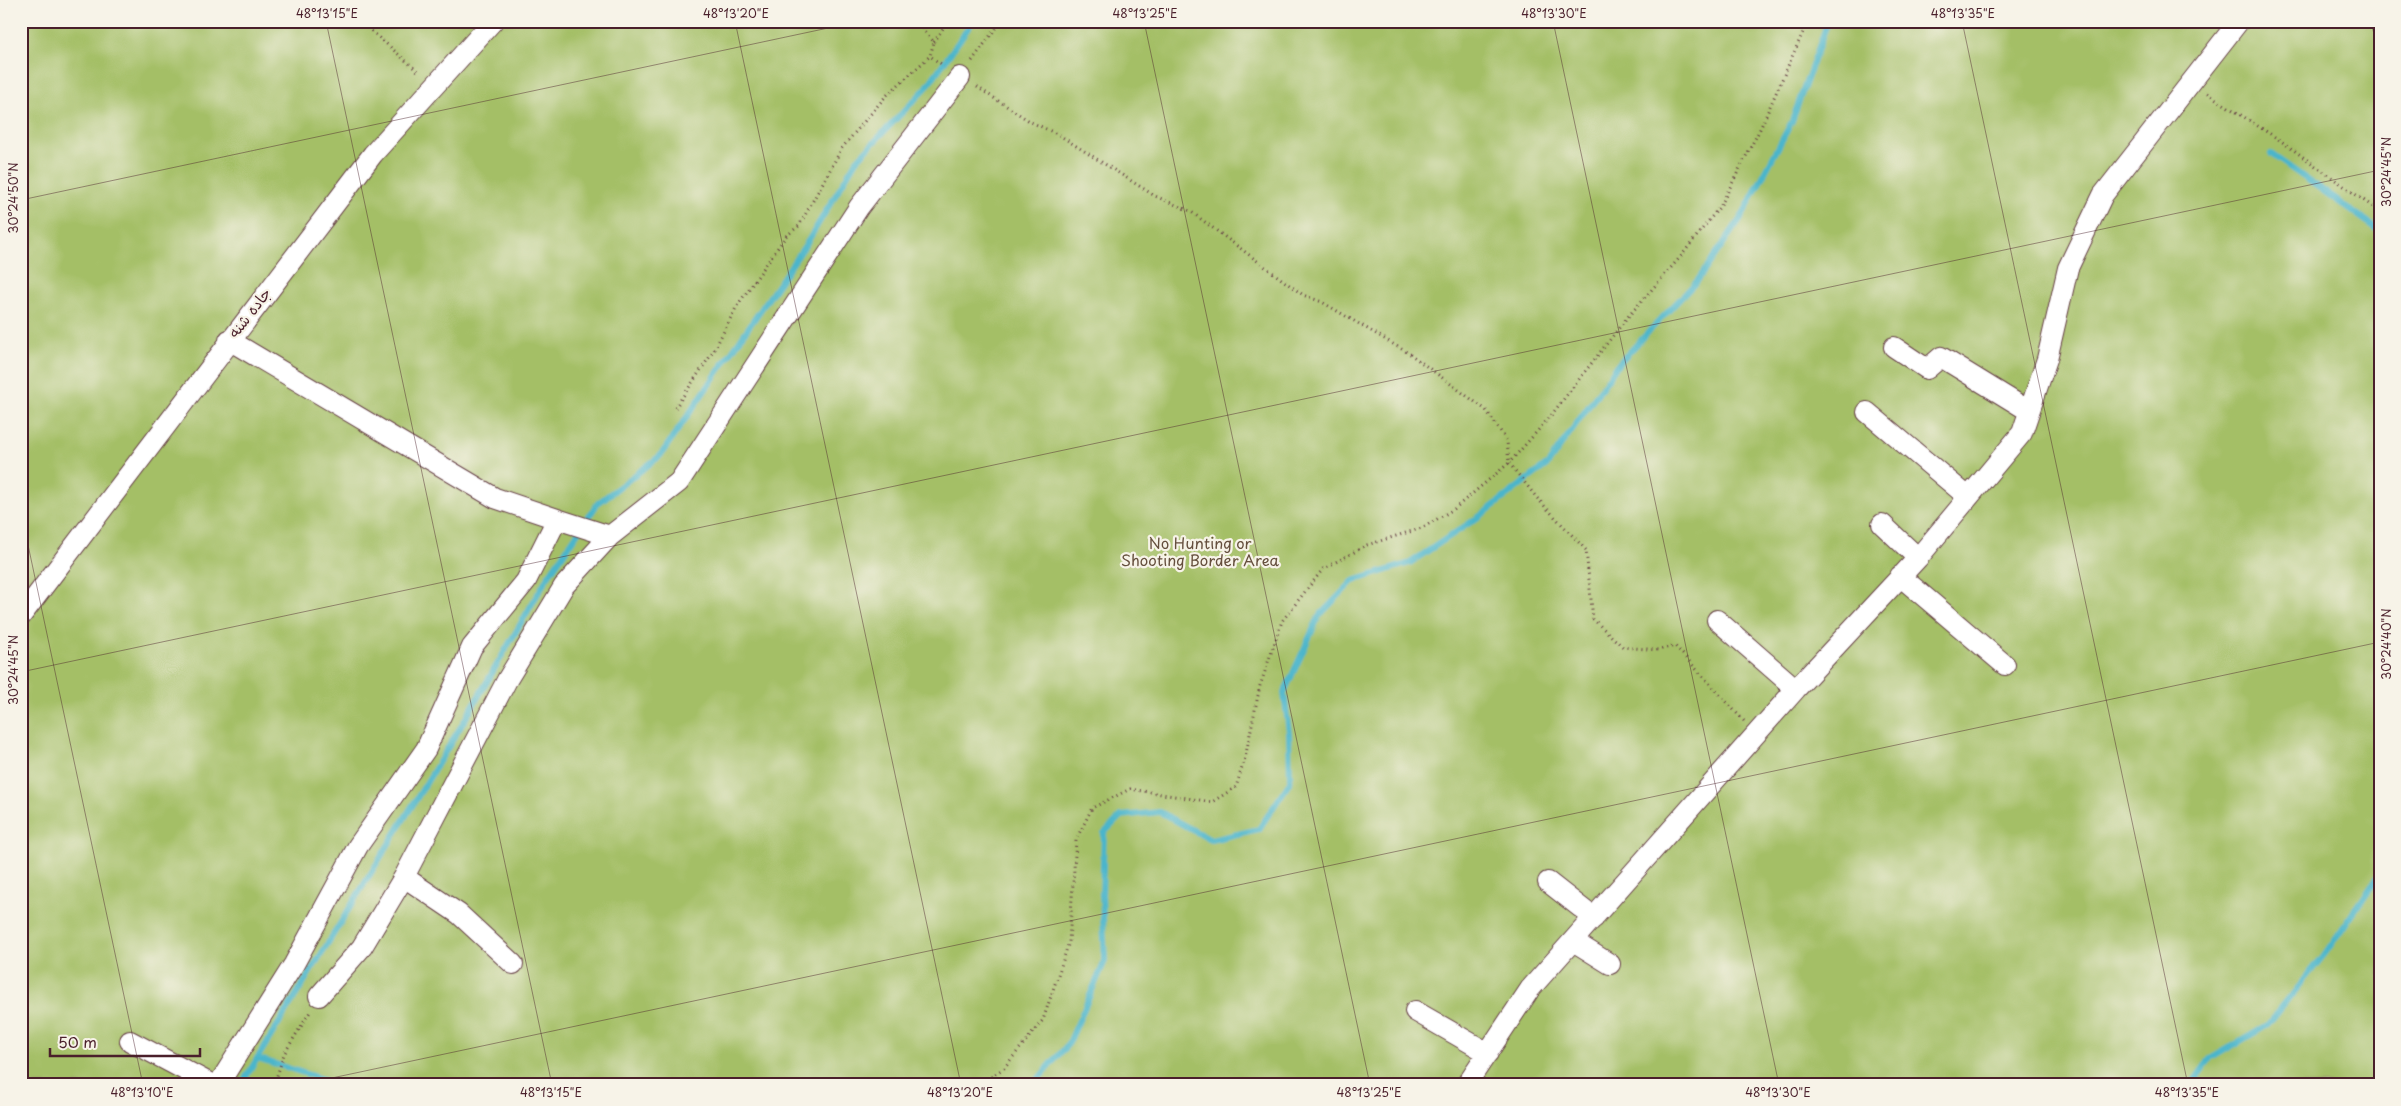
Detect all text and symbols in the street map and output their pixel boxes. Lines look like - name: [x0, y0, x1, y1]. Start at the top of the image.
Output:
- text: 48°13'15"E: [296, 4, 358, 22]
- text: 48°13'20"E: [703, 4, 769, 22]
- text: 48°13'25"E: [1113, 4, 1177, 22]
- text: 48°13'30"E: [1521, 4, 1587, 22]
- text: 48°13'35"E: [1931, 4, 1995, 22]
- text: 30°24'45"N: [2377, 137, 2395, 207]
- text: 30°24'50"N: [4, 162, 22, 234]
- street label: جاده شنه: [222, 282, 276, 342]
- park label: No Hunting or Shooting Border Area: [1121, 531, 1280, 571]
- text: 30°24'40"N: [2377, 608, 2395, 680]
- text: 30°24'45"N: [4, 635, 22, 705]
- scale bar: [50, 1026, 200, 1058]
- text: 50 m: [58, 1030, 97, 1053]
- text: 48°13'10"E: [110, 1083, 174, 1101]
- text: 48°13'15"E: [520, 1083, 582, 1101]
- text: 48°13'20"E: [927, 1083, 993, 1101]
- text: 48°13'25"E: [1337, 1083, 1401, 1101]
- text: 48°13'30"E: [1745, 1083, 1811, 1101]
- text: 48°13'35"E: [2155, 1083, 2219, 1101]

